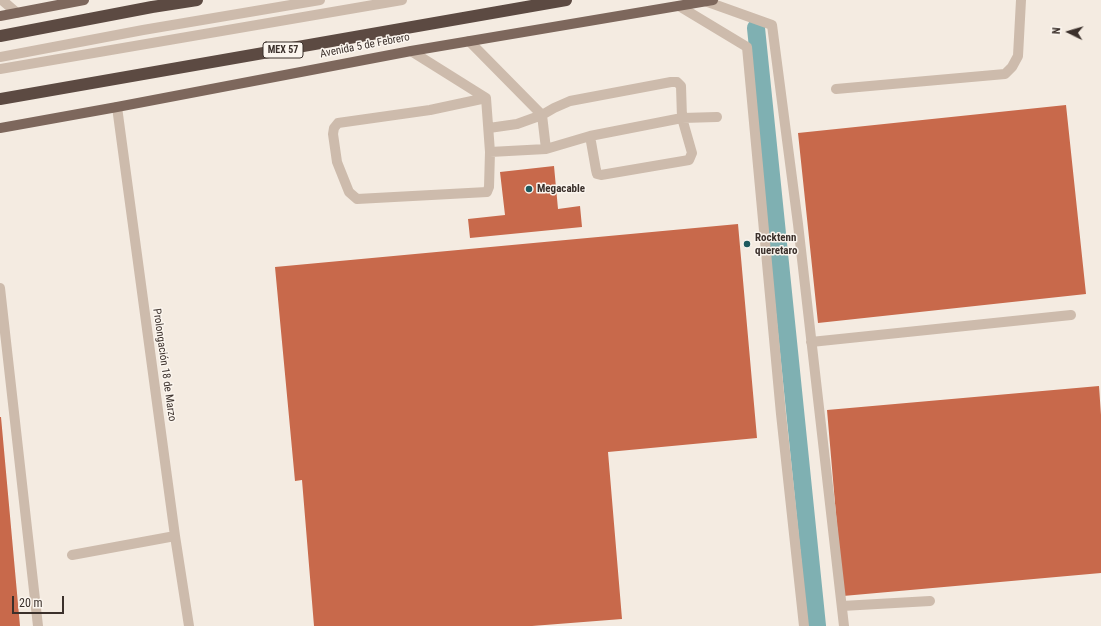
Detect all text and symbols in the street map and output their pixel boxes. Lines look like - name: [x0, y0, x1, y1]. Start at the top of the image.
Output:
- north arrow: [1049, 12, 1089, 52]
- text: N: [1050, 27, 1063, 35]
- street label: Avenida 5 de Febrero: [319, 31, 411, 61]
- road number: MEX 57: [263, 42, 303, 58]
- place label: Megacable: [537, 182, 585, 196]
- marker: Megacable: [524, 184, 534, 194]
- place label: Rocktenn queretaro: [755, 231, 797, 257]
- marker: Rocktenn queretaro: [742, 239, 752, 249]
- street label: Prolongación 18 de Marzo: [150, 308, 178, 422]
- scale bar: [14, 588, 66, 614]
- text: 20 m: [19, 596, 43, 610]

